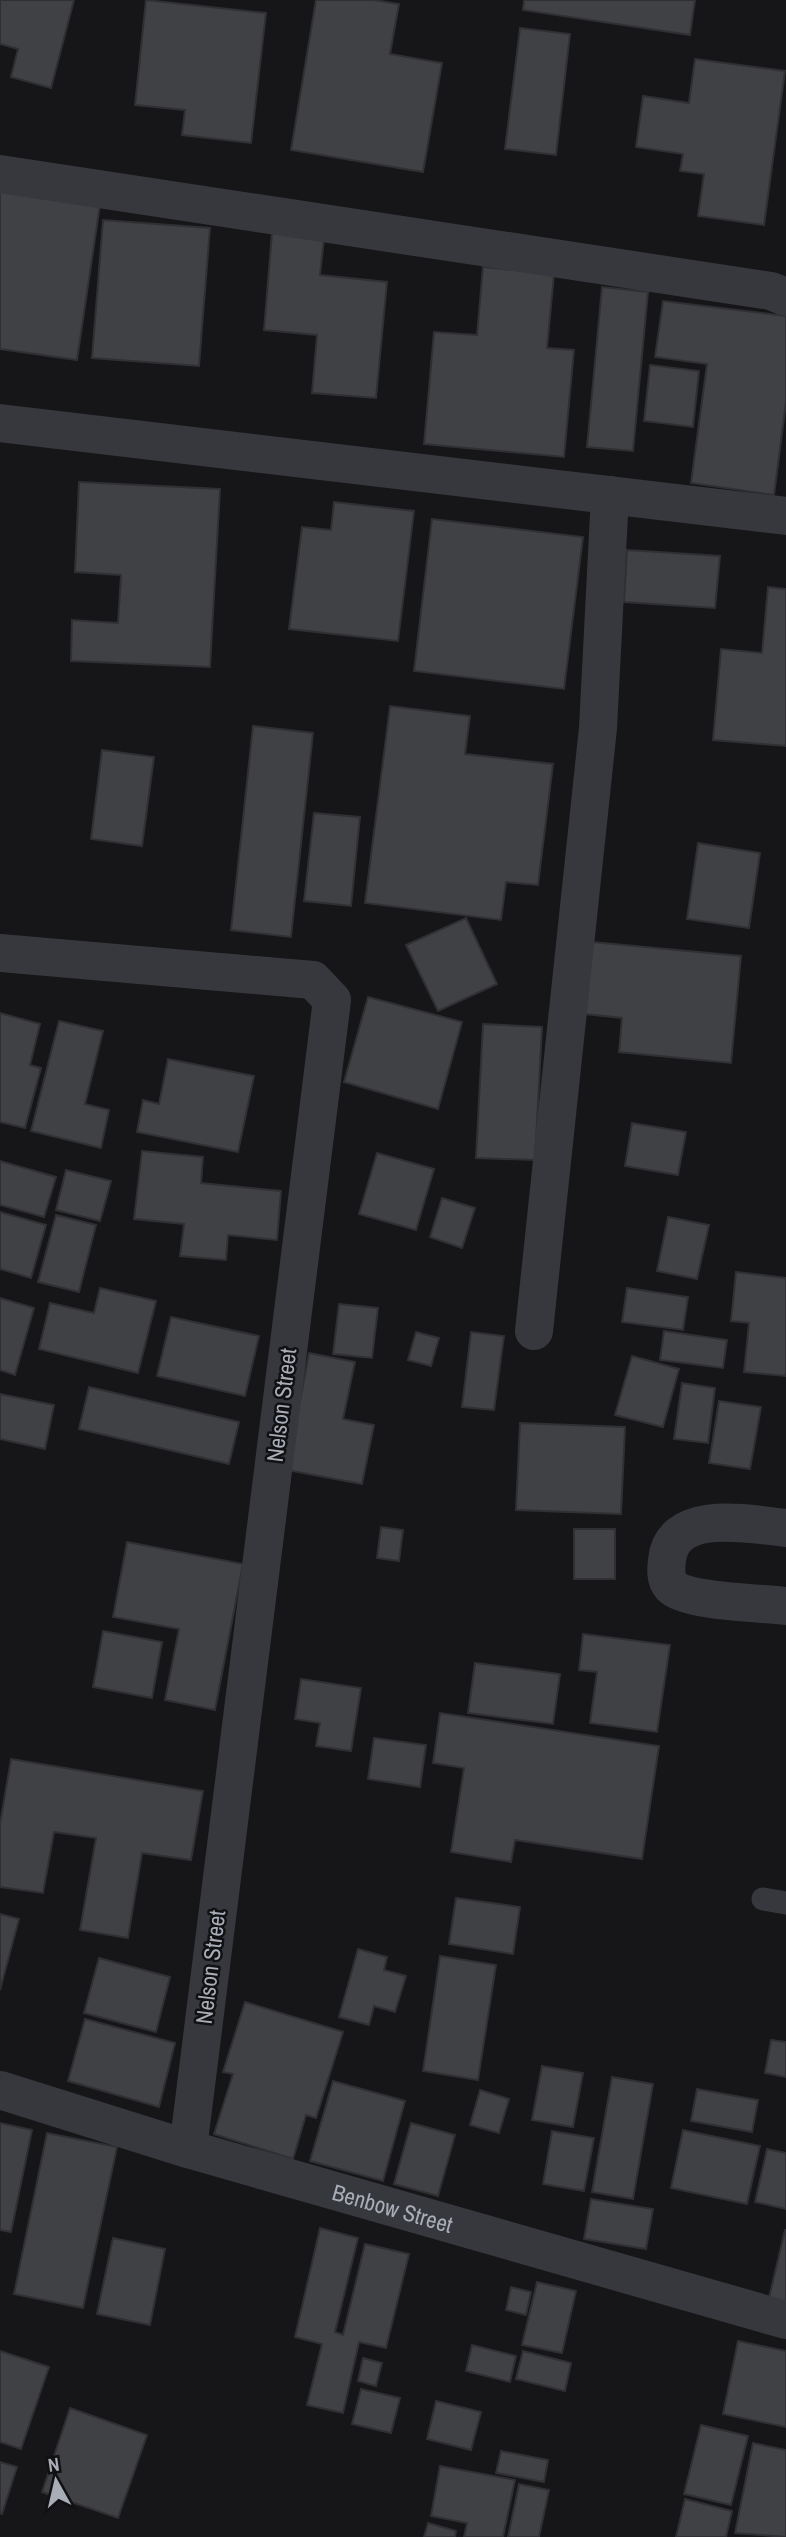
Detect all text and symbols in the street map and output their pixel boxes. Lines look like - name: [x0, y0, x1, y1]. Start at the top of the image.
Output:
- street label: Nelson Street: [259, 1346, 303, 1464]
- street label: Nelson Street: [188, 1908, 232, 2026]
- street label: Benbow Street: [329, 2176, 457, 2239]
- north arrow: [21, 2446, 91, 2516]
- text: N: [46, 2451, 61, 2478]

